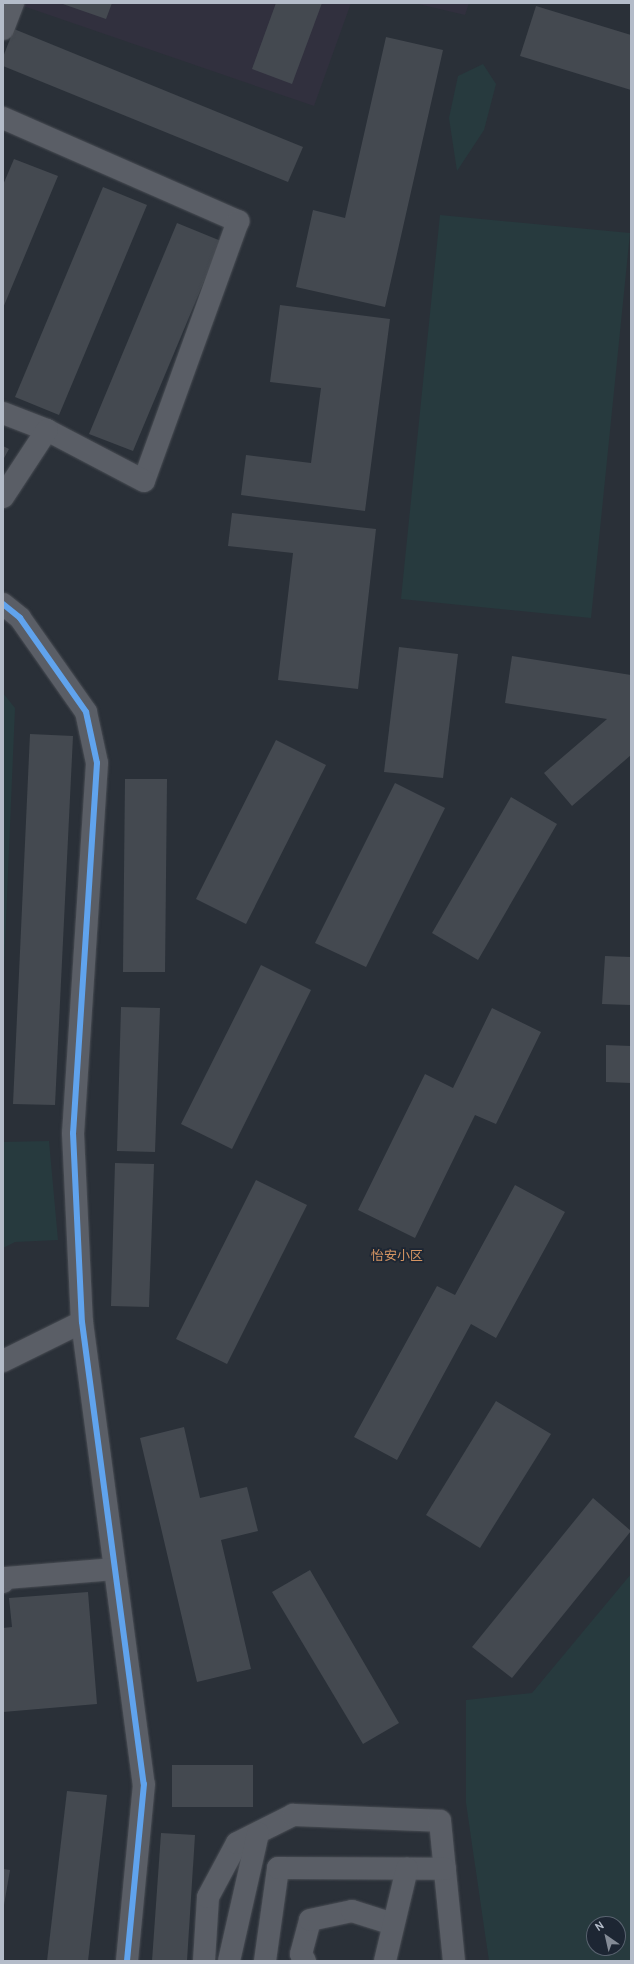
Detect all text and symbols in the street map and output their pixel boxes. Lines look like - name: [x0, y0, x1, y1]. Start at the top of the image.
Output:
- district label: 怡安小区: [371, 1249, 423, 1265]
- north arrow: [586, 1916, 626, 1956]
- text: N: [593, 1919, 607, 1935]

